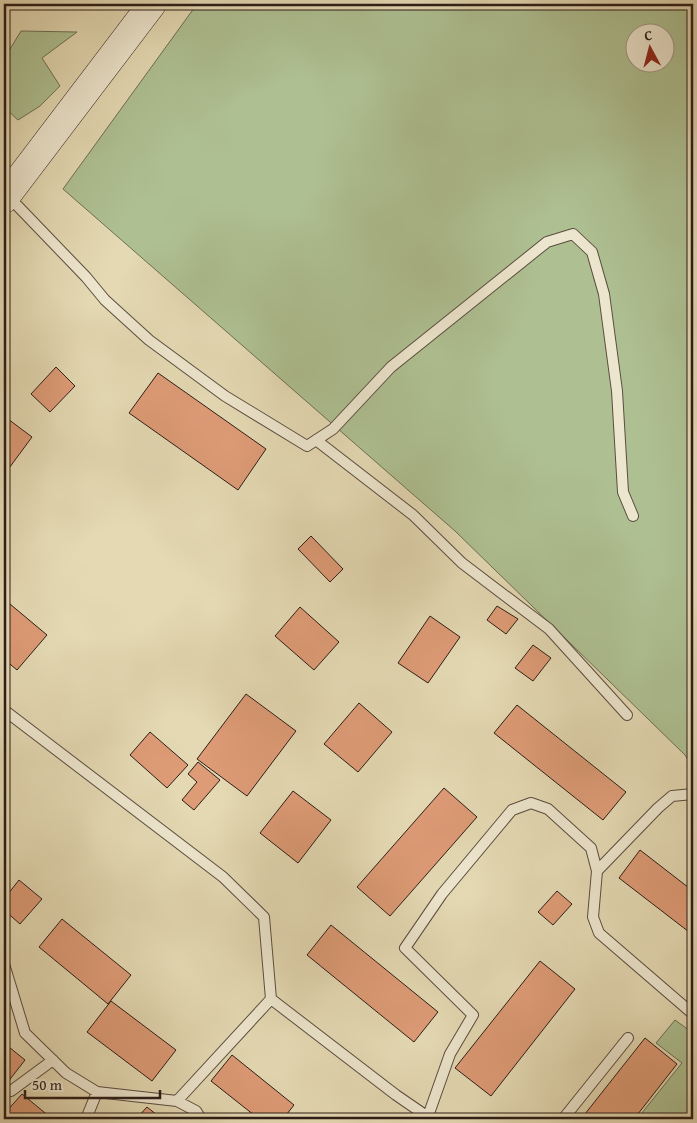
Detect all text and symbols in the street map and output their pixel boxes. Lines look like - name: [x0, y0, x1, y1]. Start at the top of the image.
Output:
- north arrow: [624, 22, 674, 72]
- text: С: [643, 25, 654, 46]
- scale bar: [25, 1068, 160, 1100]
- text: 50 m: [32, 1074, 63, 1095]

